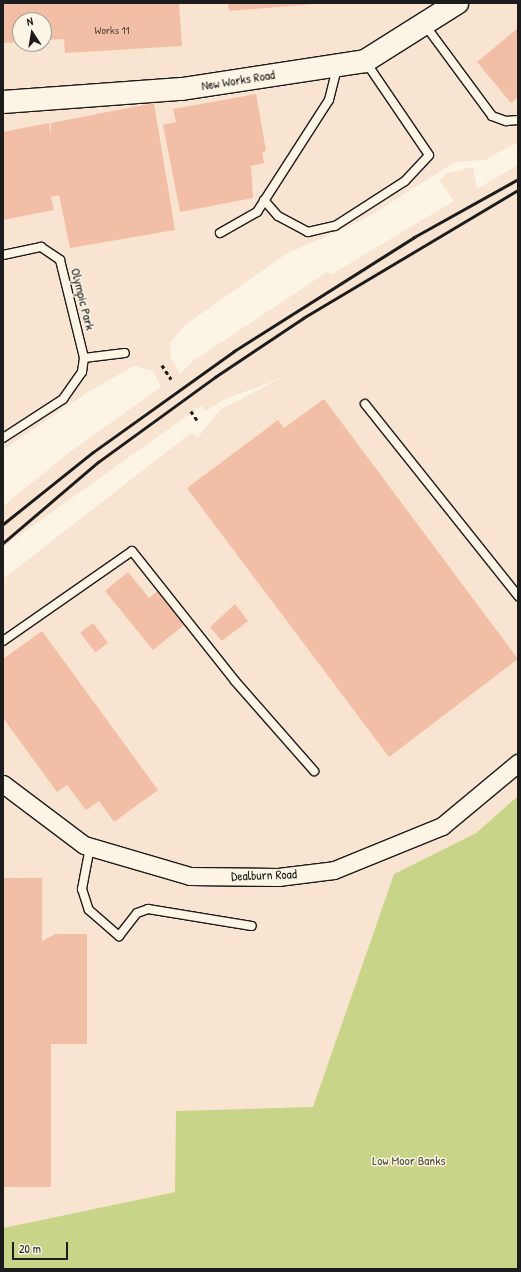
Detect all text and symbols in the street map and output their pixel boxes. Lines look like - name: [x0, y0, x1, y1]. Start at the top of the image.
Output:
- north arrow: [12, 12, 52, 52]
- text: N: [25, 14, 34, 29]
- house number: Works 11: [95, 23, 129, 37]
- street label: New Works Road: [200, 67, 276, 93]
- street label: Olympic Park: [68, 266, 98, 332]
- street label: Dealburn Road: [231, 866, 297, 884]
- park label: Low Moor Banks: [372, 1152, 446, 1168]
- scale bar: [14, 1234, 70, 1260]
- text: 20 m: [19, 1240, 41, 1257]

